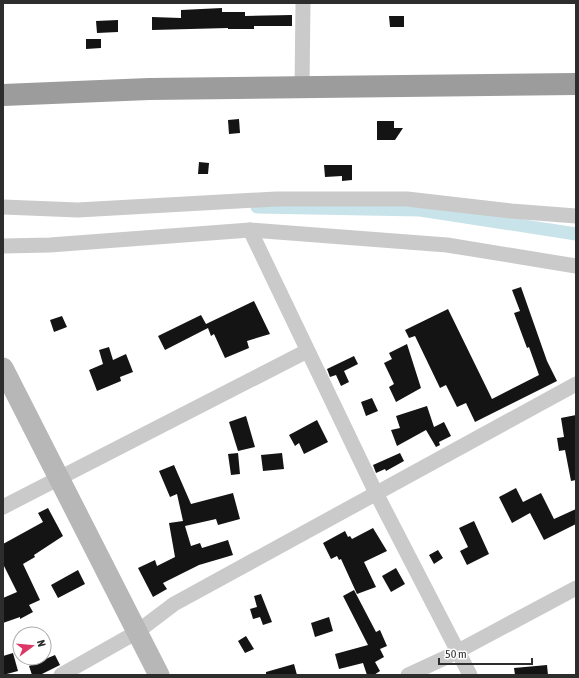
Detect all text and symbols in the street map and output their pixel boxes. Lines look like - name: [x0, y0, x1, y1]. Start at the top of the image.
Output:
- north arrow: [12, 626, 52, 666]
- text: N: [35, 638, 48, 648]
- scale bar: [439, 640, 532, 666]
- text: 50 m: [445, 647, 467, 661]

